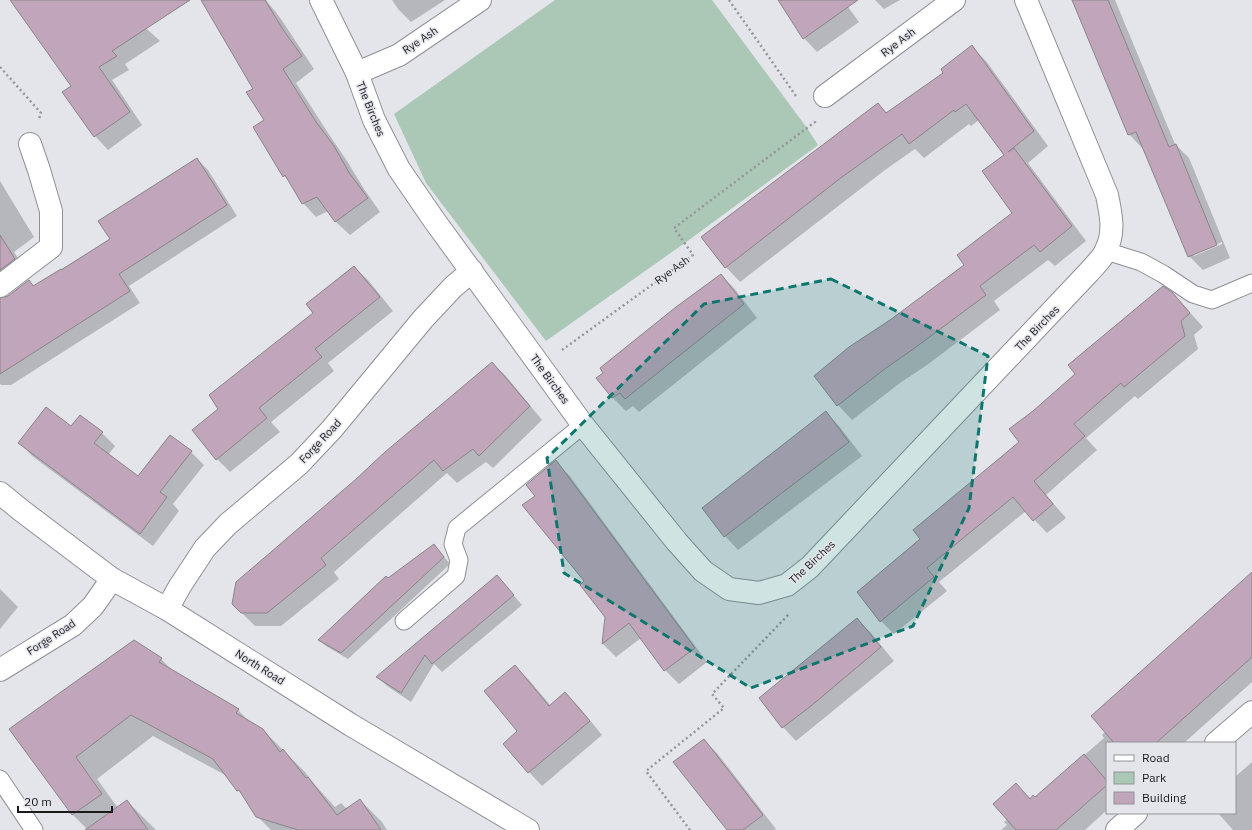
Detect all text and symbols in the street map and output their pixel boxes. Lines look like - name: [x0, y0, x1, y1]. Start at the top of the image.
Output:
- street label: Rye Ash: [400, 23, 440, 57]
- street label: Rye Ash: [878, 24, 918, 60]
- street label: The Birches: [354, 79, 388, 139]
- street label: Rye Ash: [652, 253, 692, 287]
- street label: The Birches: [1012, 302, 1062, 354]
- street label: The Birches: [527, 351, 573, 407]
- street label: Forge Road: [296, 416, 344, 466]
- street label: The Birches: [786, 537, 838, 587]
- street label: Forge Road: [24, 616, 78, 658]
- street label: North Road: [233, 646, 287, 688]
- legend: [1106, 742, 1236, 814]
- text: Road: [1142, 750, 1170, 765]
- text: Park: [1142, 770, 1167, 785]
- scale bar: [18, 788, 112, 814]
- text: Building: [1142, 790, 1187, 805]
- text: 20 m: [24, 794, 52, 809]

